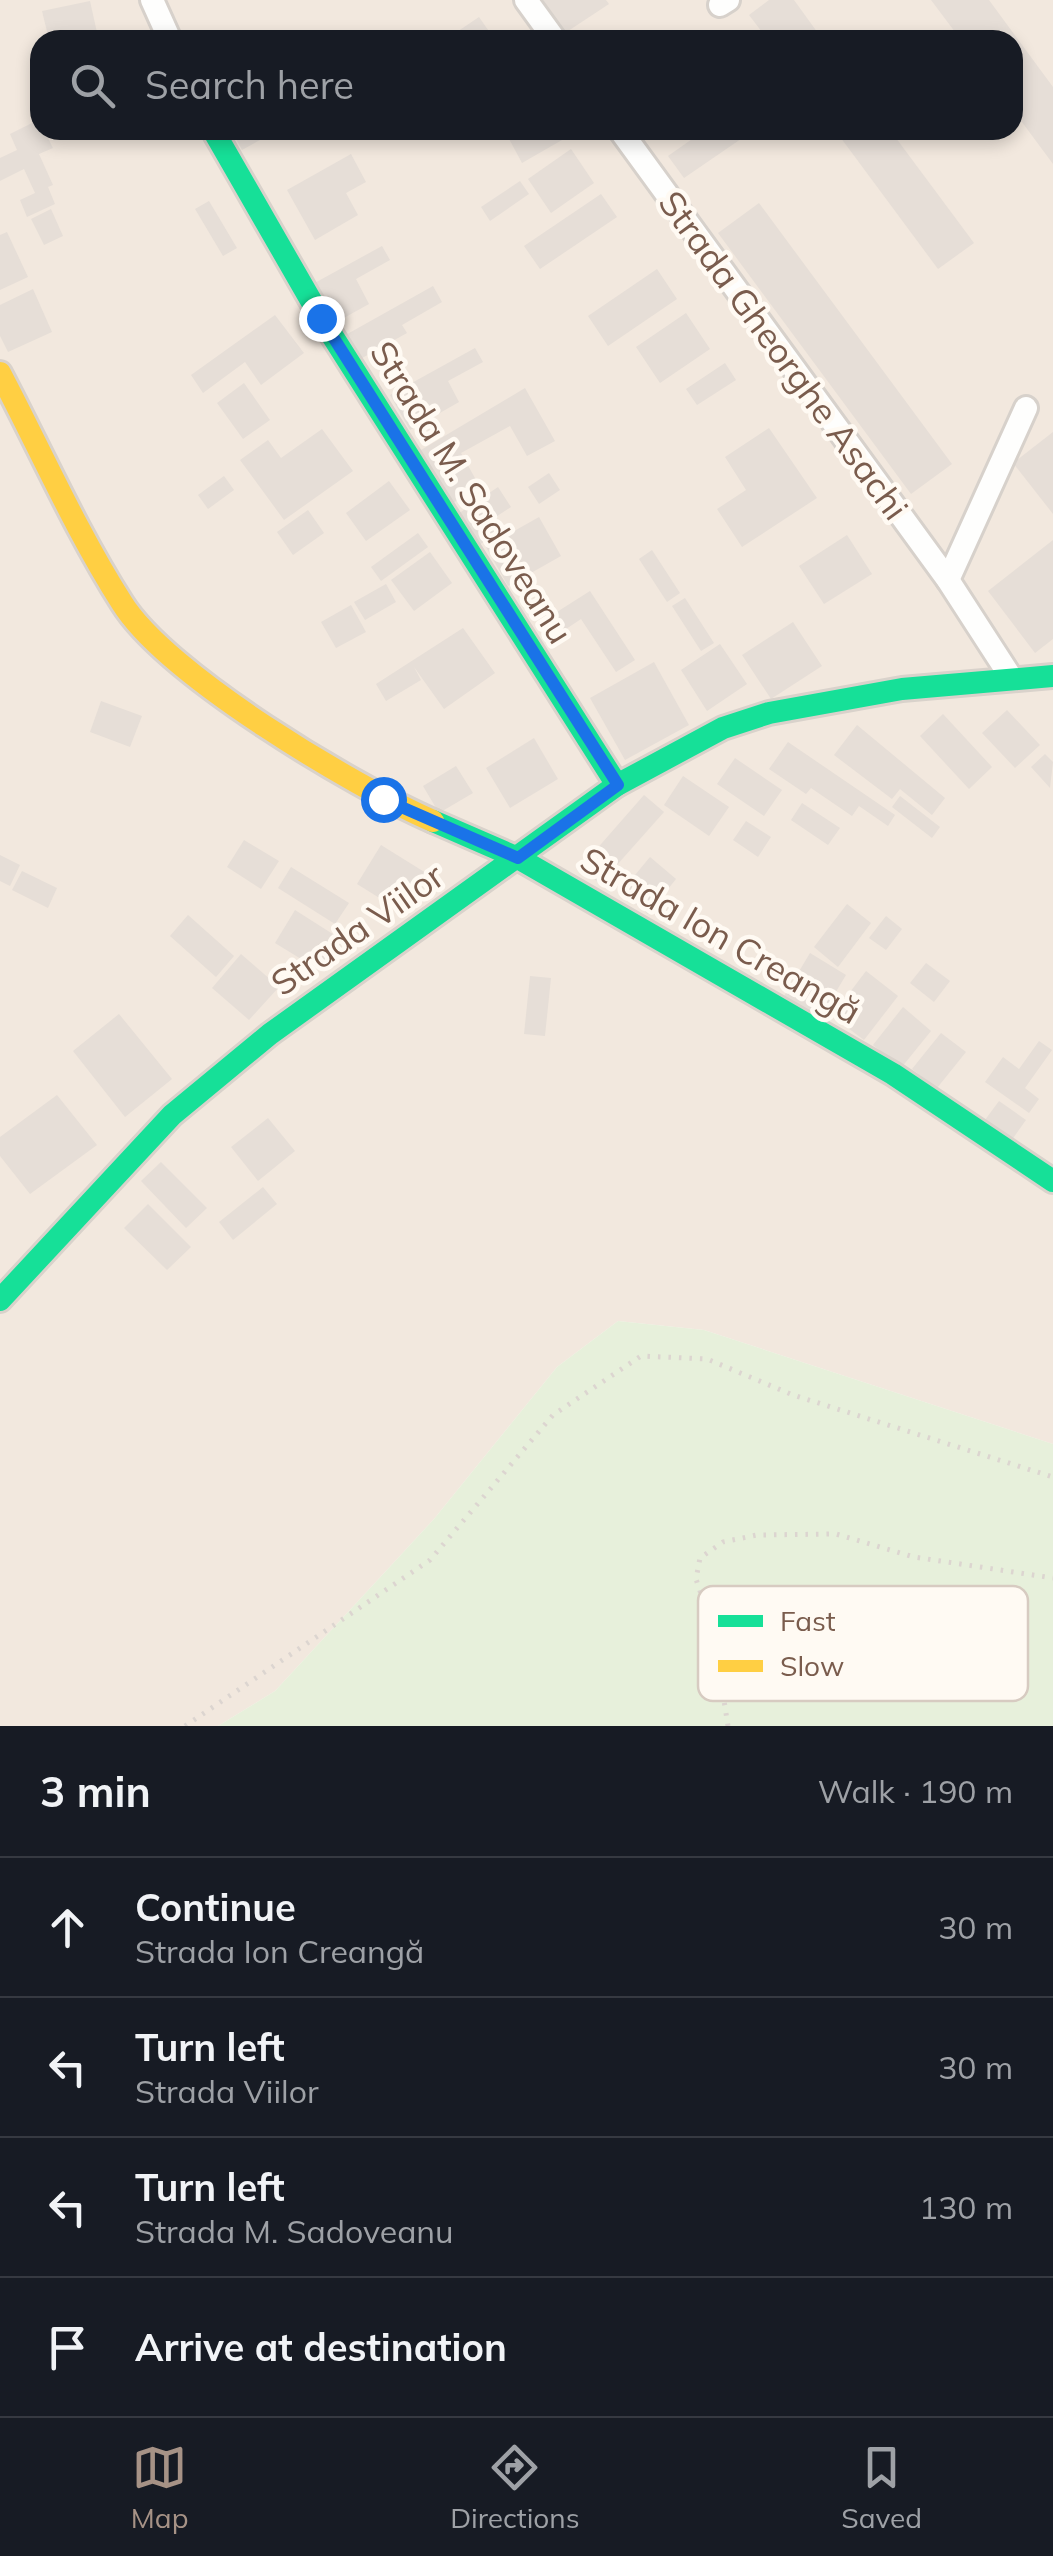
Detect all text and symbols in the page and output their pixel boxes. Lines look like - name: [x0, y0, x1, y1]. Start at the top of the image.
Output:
- search box: [30, 30, 1023, 140]
- icon: search: [65, 58, 120, 113]
- text: Search here: [145, 61, 354, 109]
- street label: Strada Gheorghe Asachi: [650, 182, 918, 528]
- route end: [299, 296, 345, 342]
- street label: Strada M. Sadoveanu: [361, 333, 583, 651]
- route start: [361, 777, 407, 823]
- street label: Strada Ion Creangă: [573, 837, 869, 1033]
- street label: Strada Viilor: [262, 853, 452, 1005]
- legend: [698, 1586, 1028, 1701]
- text: Fast: [780, 1603, 836, 1638]
- text: Slow: [780, 1648, 844, 1683]
- text: 3 min: [40, 1765, 151, 1818]
- text: Walk · 190 m: [818, 1771, 1013, 1811]
- text: Continue: [135, 1883, 296, 1931]
- icon: ahead: [40, 1900, 95, 1955]
- text: 30 m: [938, 1907, 1013, 1947]
- text: Strada Ion Creangă: [135, 1931, 424, 1971]
- text: Turn left: [135, 2023, 285, 2071]
- icon: left: [40, 2040, 95, 2095]
- text: 30 m: [938, 2047, 1013, 2087]
- text: Strada Viilor: [135, 2071, 319, 2111]
- text: Turn left: [135, 2163, 285, 2211]
- icon: left: [40, 2180, 95, 2235]
- text: 130 m: [919, 2187, 1013, 2227]
- text: Strada M. Sadoveanu: [135, 2211, 454, 2251]
- icon: arrive: [40, 2320, 95, 2375]
- text: Arrive at destination: [135, 2323, 507, 2371]
- tab: Map: [131, 2440, 188, 2535]
- tab: Directions: [450, 2440, 580, 2535]
- tab: Saved: [841, 2440, 922, 2535]

